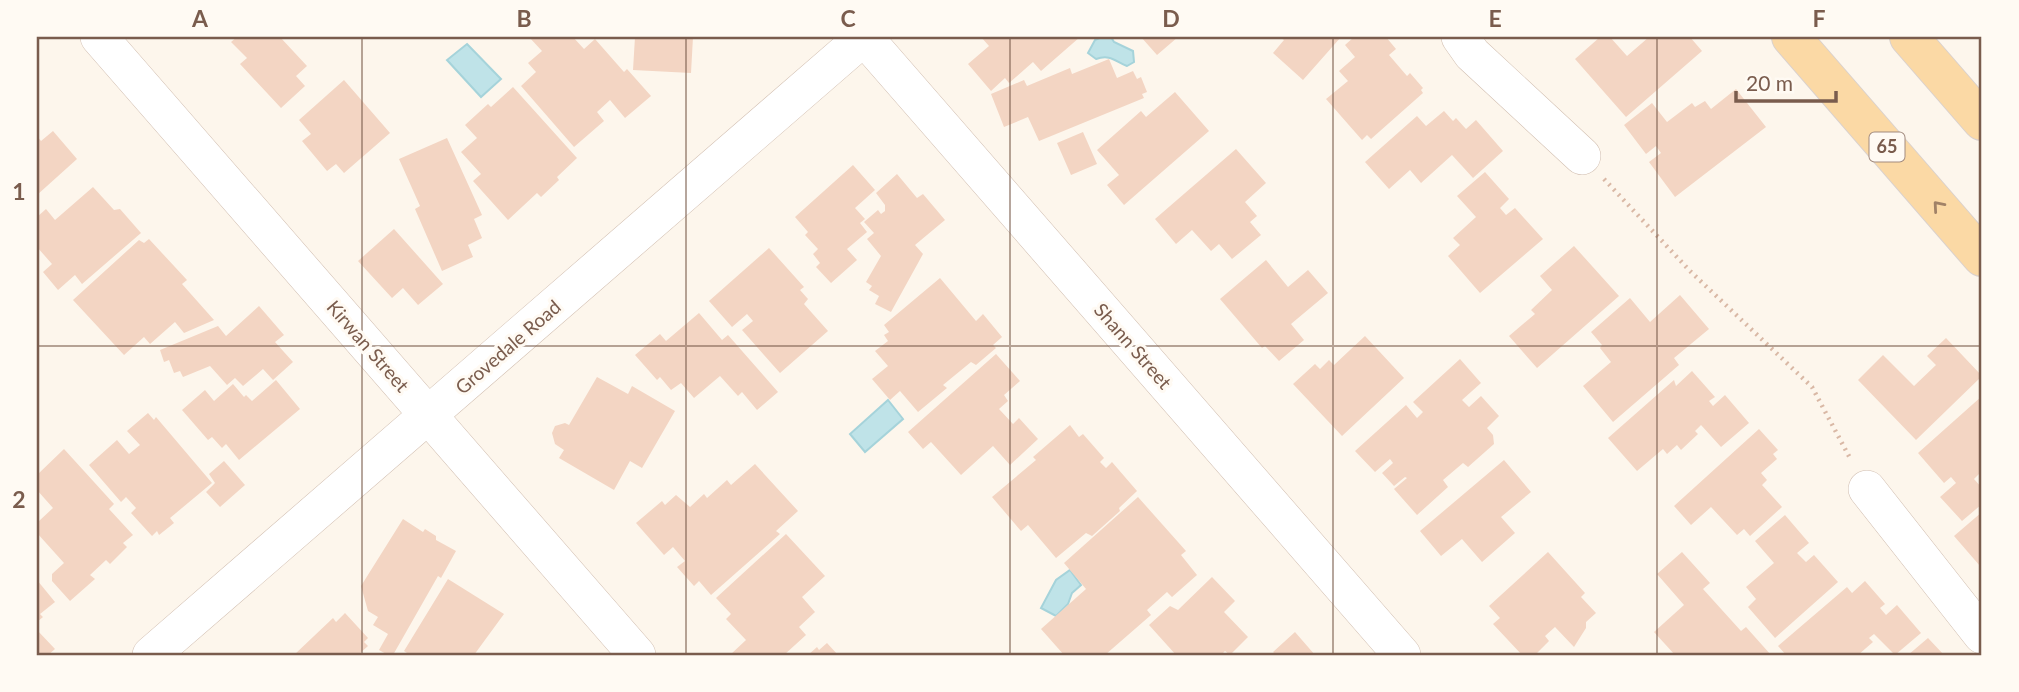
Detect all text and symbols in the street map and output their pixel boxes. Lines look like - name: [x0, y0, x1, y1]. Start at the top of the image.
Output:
- text: A: [191, 4, 209, 32]
- text: B: [516, 4, 532, 32]
- text: C: [840, 4, 856, 32]
- text: D: [1162, 4, 1180, 32]
- text: E: [1488, 4, 1502, 32]
- text: F: [1812, 4, 1826, 32]
- scale bar: [1736, 60, 1835, 104]
- text: 20 m: [1746, 70, 1793, 95]
- road number: 65: [1870, 132, 1904, 162]
- text: 1: [12, 177, 26, 205]
- one-way arrow: [1934, 201, 1946, 214]
- street label: Kirwan Street: [322, 295, 415, 396]
- street label: Grovedale Road: [450, 295, 565, 399]
- street label: Shann Street: [1090, 298, 1177, 393]
- text: 2: [12, 485, 26, 513]

